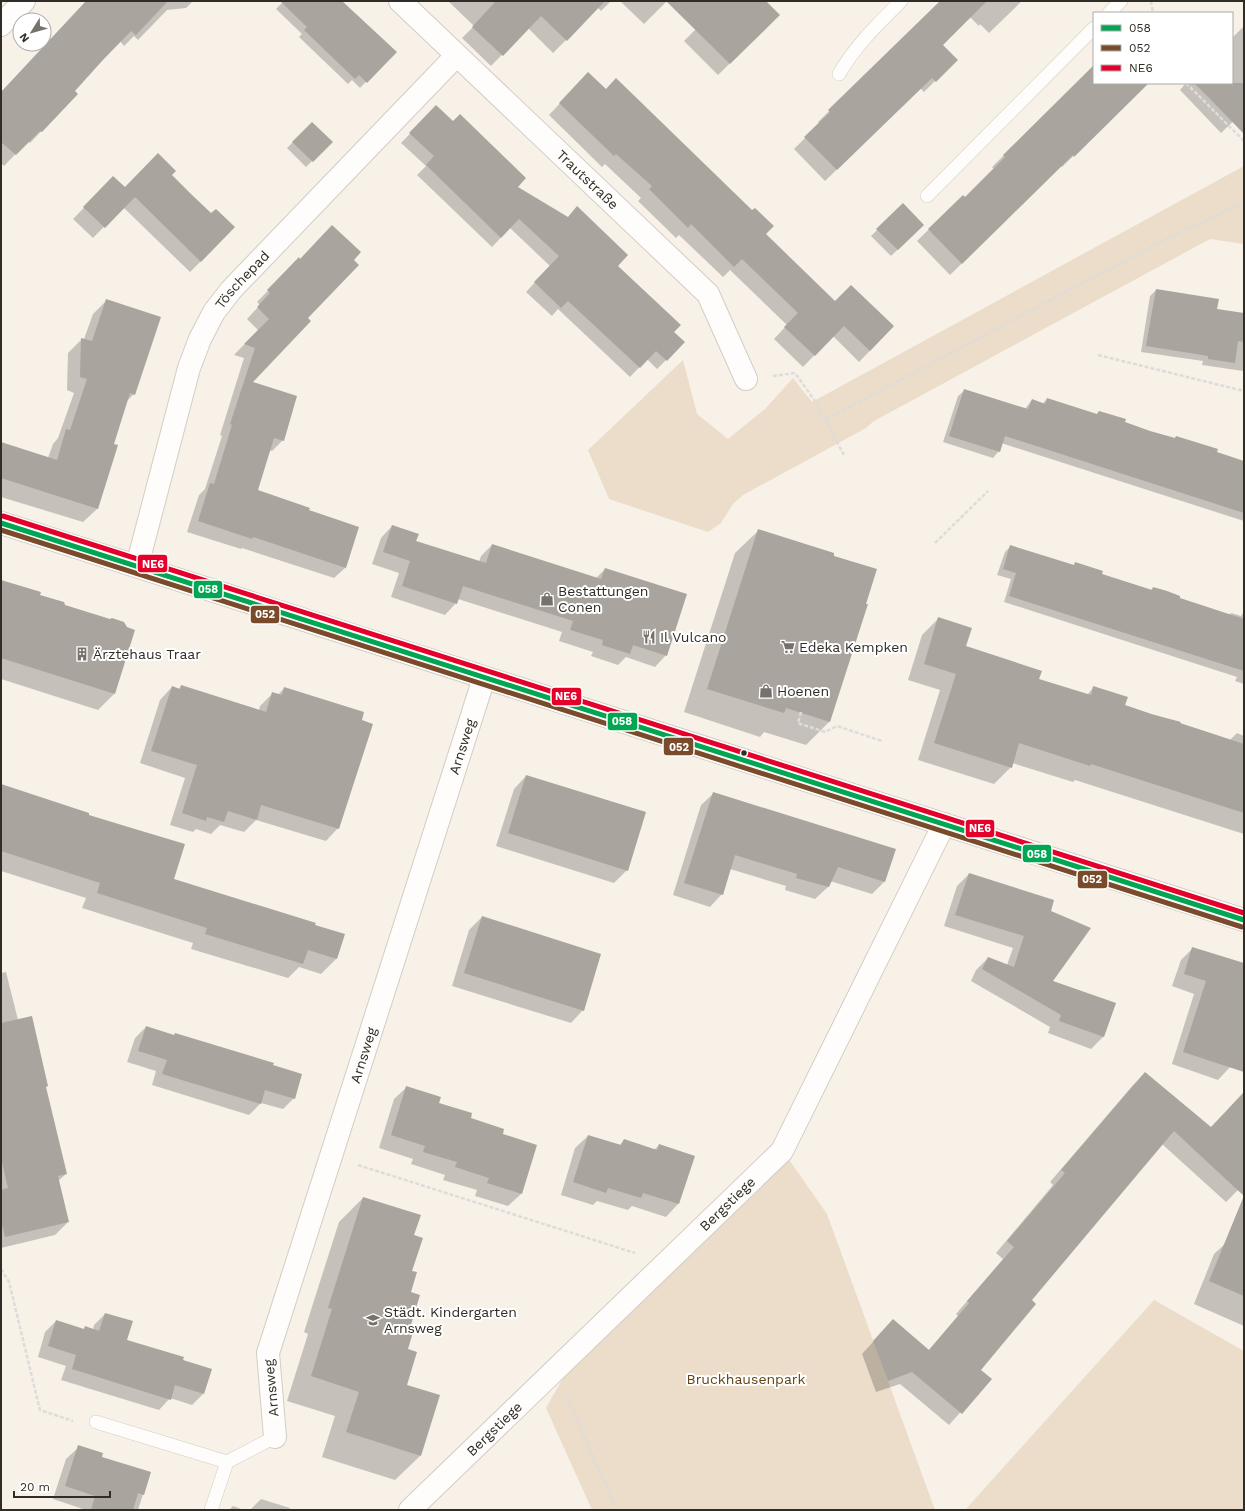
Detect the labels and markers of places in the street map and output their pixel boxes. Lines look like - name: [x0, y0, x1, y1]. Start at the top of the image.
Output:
- place label: Bestattungen Conen: [558, 583, 648, 615]
- shop icon: Bestattungen Conen: [539, 591, 555, 607]
- restaurant icon: Il Vulcano: [641, 629, 657, 645]
- place label: Il Vulcano: [660, 629, 727, 645]
- supermarket icon: Edeka Kempken: [780, 639, 796, 655]
- place label: Edeka Kempken: [799, 639, 908, 655]
- building icon: Ärztehaus Traar: [74, 646, 90, 662]
- place label: Ärztehaus Traar: [93, 646, 201, 662]
- shop icon: Hoenen: [758, 683, 774, 699]
- place label: Hoenen: [777, 683, 829, 699]
- unlabelled marker: [739, 748, 749, 758]
- place label: Städt. Kindergarten Arnsweg: [384, 1304, 517, 1336]
- school or university icon: Städt. Kindergarten Arnsweg: [365, 1312, 381, 1328]

